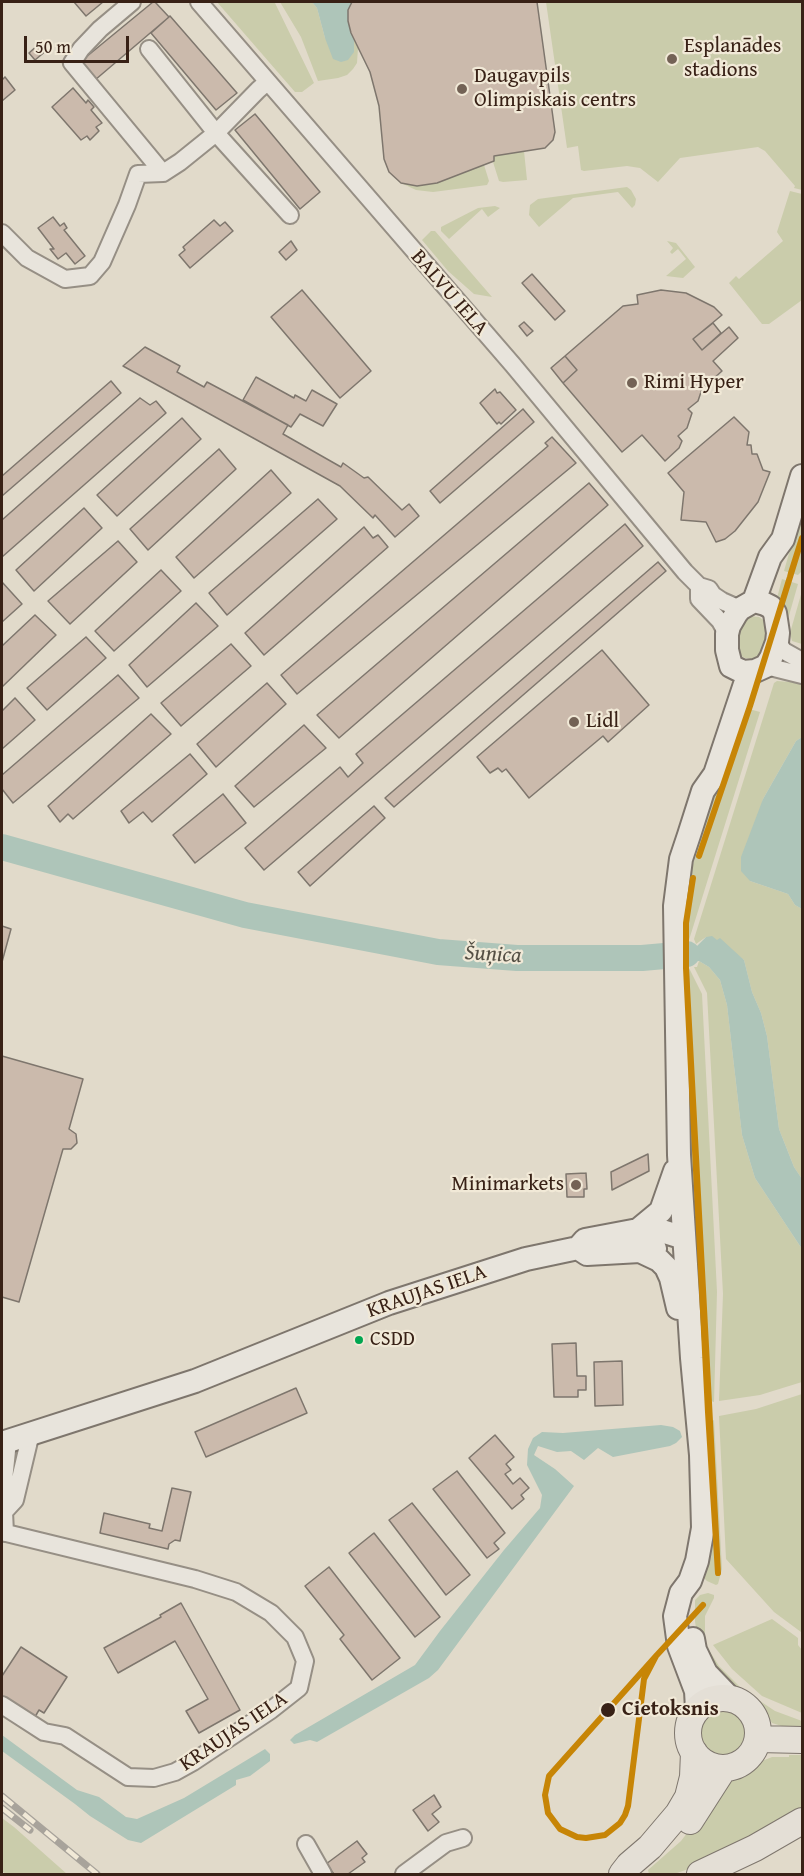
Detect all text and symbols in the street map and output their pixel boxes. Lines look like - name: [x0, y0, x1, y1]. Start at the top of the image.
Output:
- scale bar: [27, 24, 132, 62]
- text: 50 m: [35, 33, 71, 60]
- place label: Esplanādes stadions: [684, 34, 781, 84]
- marker: Esplanādes stadions: [665, 52, 679, 66]
- place label: Daugavpils Olimpiskais centrs: [474, 64, 636, 114]
- marker: Daugavpils Olimpiskais centrs: [455, 82, 469, 96]
- street label: BALVU IELA: [405, 245, 493, 341]
- place label: Rimi Hyper: [644, 370, 744, 396]
- marker: Rimi Hyper: [625, 376, 639, 390]
- place label: Lidl: [586, 709, 619, 735]
- marker: Lidl: [567, 715, 581, 729]
- water label: Šuņica: [464, 940, 522, 970]
- place label: Minimarkets: [452, 1172, 564, 1198]
- marker: Minimarkets: [569, 1178, 583, 1192]
- street label: KRAUJAS IELA: [364, 1260, 490, 1324]
- place label: CSDD: [370, 1328, 415, 1352]
- marker: CSDD: [353, 1334, 365, 1346]
- street label: KRAUJAS IELA: [175, 1687, 293, 1777]
- place label: Cietoksnis: [622, 1697, 719, 1723]
- marker: Cietoksnis: [599, 1701, 617, 1719]

